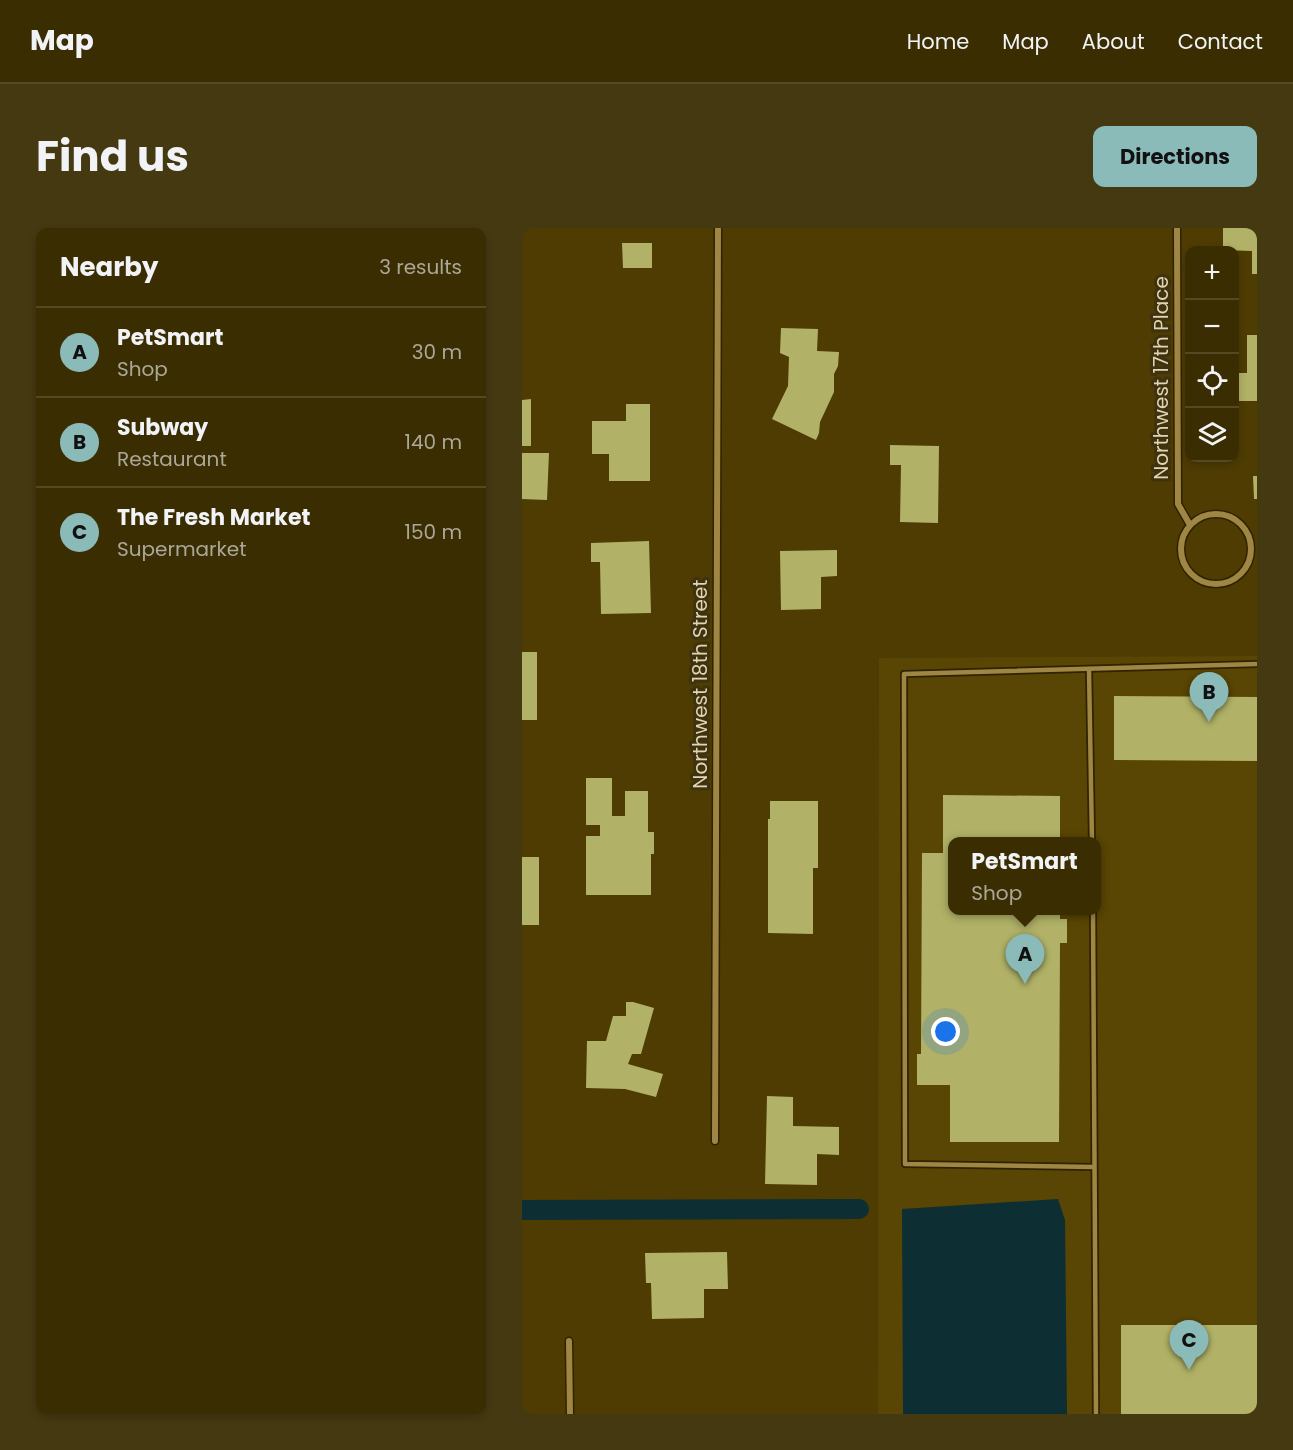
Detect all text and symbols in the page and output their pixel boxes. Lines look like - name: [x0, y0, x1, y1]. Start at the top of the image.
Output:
- text: Map: [30, 21, 94, 60]
- text: Home: [907, 27, 969, 56]
- text: Map: [1002, 27, 1049, 56]
- text: About: [1082, 27, 1145, 56]
- text: Contact: [1178, 27, 1263, 56]
- button: Directions: [1093, 126, 1257, 187]
- text: Find us: [36, 127, 189, 186]
- map controls: [1185, 246, 1239, 462]
- button: +: [1185, 246, 1239, 300]
- text: Nearby: [60, 249, 158, 285]
- text: 3 results: [379, 253, 462, 281]
- street label: Northwest 17th Place: [1147, 276, 1175, 480]
- button: −: [1185, 300, 1239, 354]
- text: PetSmart: [117, 322, 223, 353]
- text: A: [72, 338, 87, 366]
- text: 30 m: [412, 338, 462, 366]
- button: locate: [1185, 354, 1239, 408]
- text: Shop: [117, 355, 168, 383]
- button: layers: [1185, 408, 1239, 462]
- text: Subway: [117, 412, 208, 443]
- text: B: [73, 428, 86, 456]
- text: 140 m: [405, 428, 462, 456]
- text: Restaurant: [117, 445, 227, 473]
- text: The Fresh Market: [117, 502, 310, 533]
- text: C: [72, 518, 87, 546]
- text: 150 m: [405, 518, 462, 546]
- text: Supermarket: [117, 535, 246, 563]
- street label: Northwest 18th Street: [686, 579, 714, 789]
- pin: B: [1190, 672, 1228, 722]
- popup: [948, 837, 1101, 915]
- text: PetSmart: [971, 846, 1078, 877]
- text: Shop: [971, 879, 1022, 907]
- pin: A: [1006, 934, 1044, 984]
- your location: [931, 1017, 960, 1046]
- pin: C: [1170, 1320, 1208, 1370]

